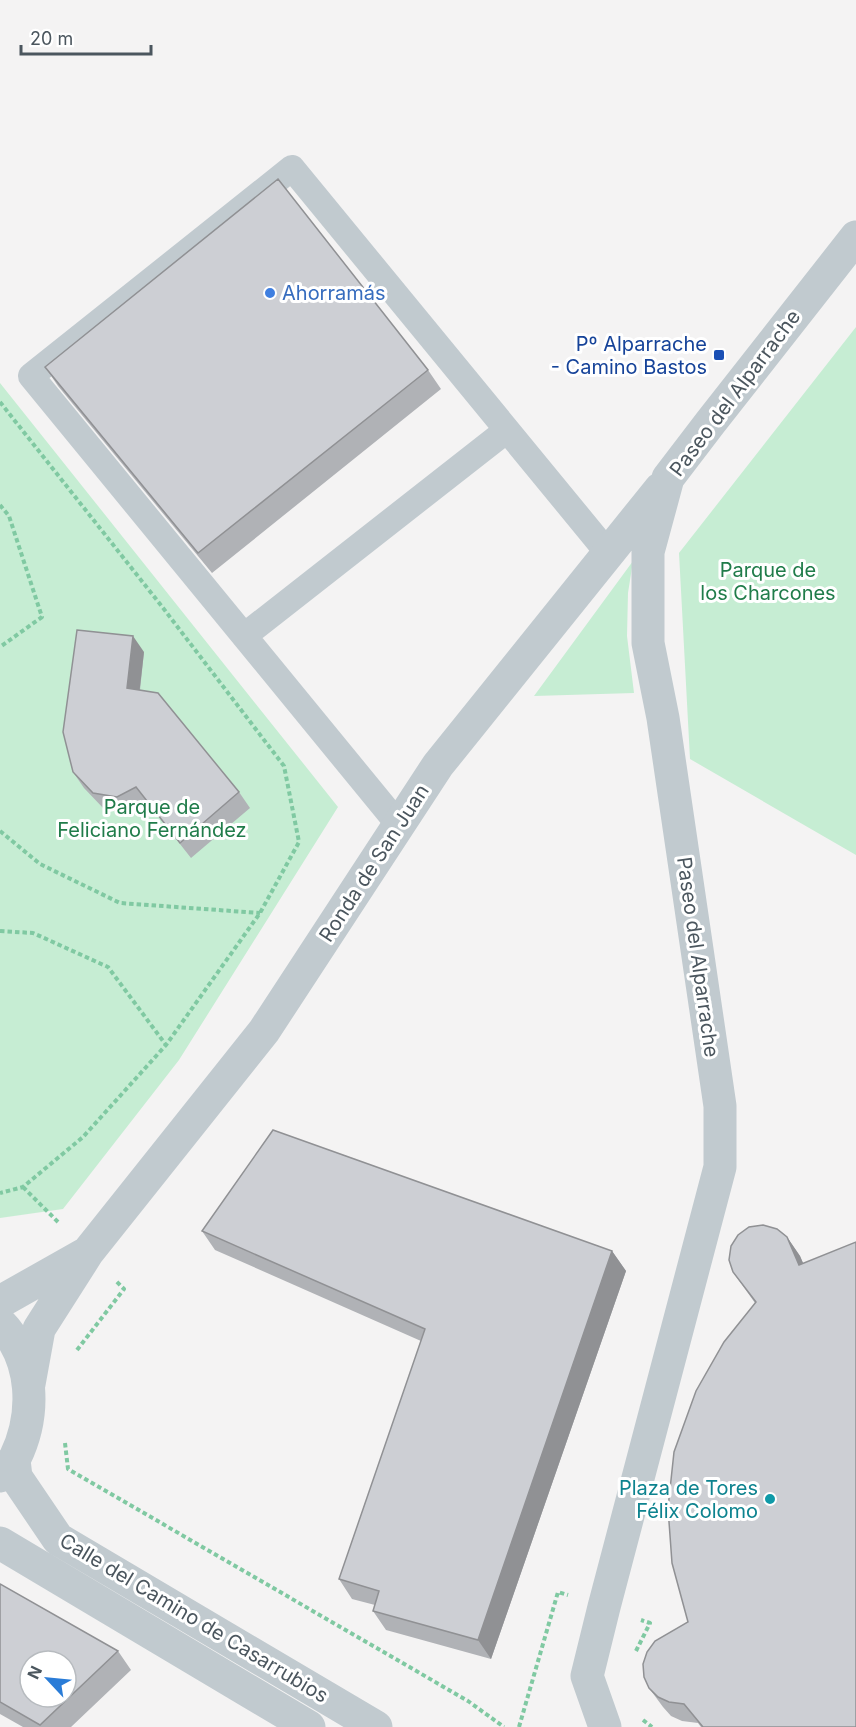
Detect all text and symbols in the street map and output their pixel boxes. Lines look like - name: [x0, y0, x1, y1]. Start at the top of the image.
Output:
- scale bar: [21, 18, 152, 56]
- text: 20 m: [30, 28, 73, 49]
- place label: Ahorramás: [282, 281, 386, 305]
- marker: Ahorramás: [263, 286, 277, 300]
- street label: Paseo del Alparrache: [665, 305, 805, 481]
- place label: Pº Alparrache - Camino Bastos: [551, 332, 707, 379]
- marker: Pº Alparrache - Camino Bastos: [712, 348, 726, 362]
- park label: Parque de los Charcones: [700, 558, 836, 605]
- street label: Ronda de San Juan: [314, 780, 434, 946]
- park label: Parque de Feliciano Fernández: [57, 795, 247, 842]
- street label: Paseo del Alparrache: [672, 855, 724, 1059]
- place label: Plaza de Tores Félix Colomo: [619, 1476, 758, 1523]
- marker: Plaza de Tores Félix Colomo: [763, 1492, 777, 1506]
- street label: Calle del Camino de Casarrubios: [55, 1528, 333, 1708]
- north arrow: [18, 1649, 78, 1709]
- text: N: [23, 1663, 46, 1682]

